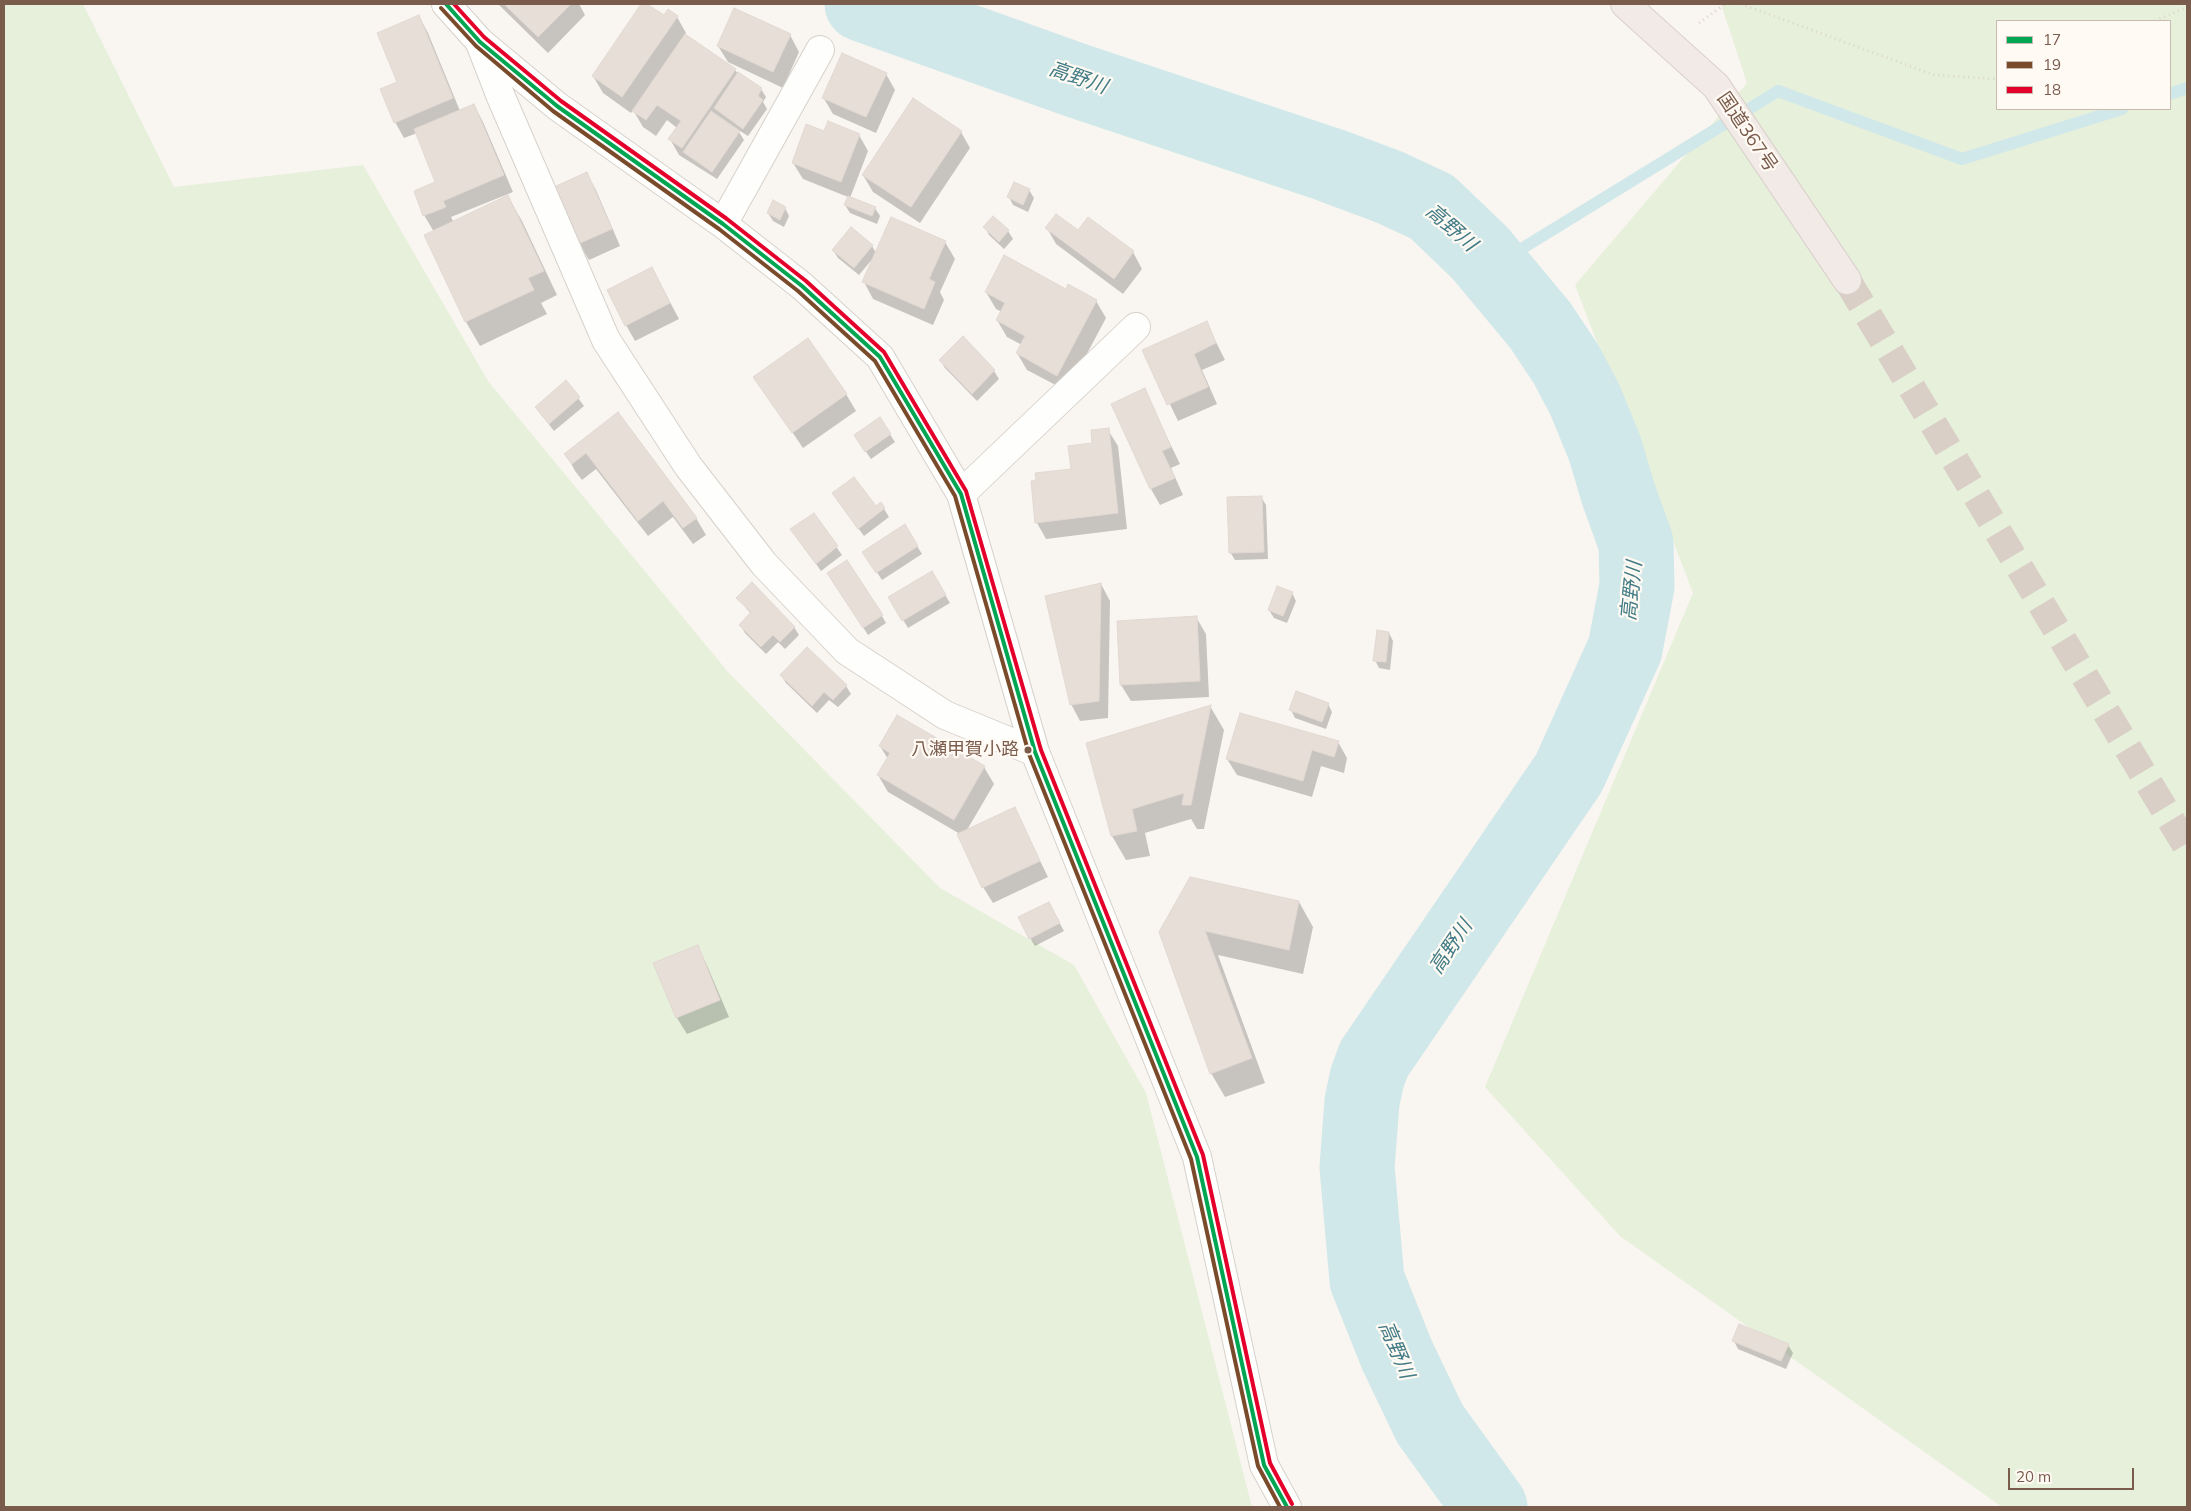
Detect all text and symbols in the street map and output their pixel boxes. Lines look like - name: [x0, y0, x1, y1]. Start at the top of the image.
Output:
- legend: [1996, 20, 2171, 110]
- text: 17: [2043, 30, 2061, 49]
- text: 19: [2043, 55, 2061, 74]
- water label: 高野川: [1046, 57, 1110, 99]
- text: 18: [2043, 80, 2061, 99]
- street label: 国道367号: [1712, 88, 1782, 176]
- water label: 高野川: [1420, 199, 1482, 257]
- water label: 高野川: [1617, 560, 1647, 622]
- place label: 八瀬甲賀小路: [911, 739, 1019, 761]
- marker: 八瀬甲賀小路: [1023, 745, 1033, 755]
- water label: 高野川: [1424, 915, 1478, 979]
- water label: 高野川: [1373, 1318, 1419, 1382]
- scale bar: [2011, 1458, 2137, 1490]
- text: 20 m: [2016, 1467, 2051, 1486]

